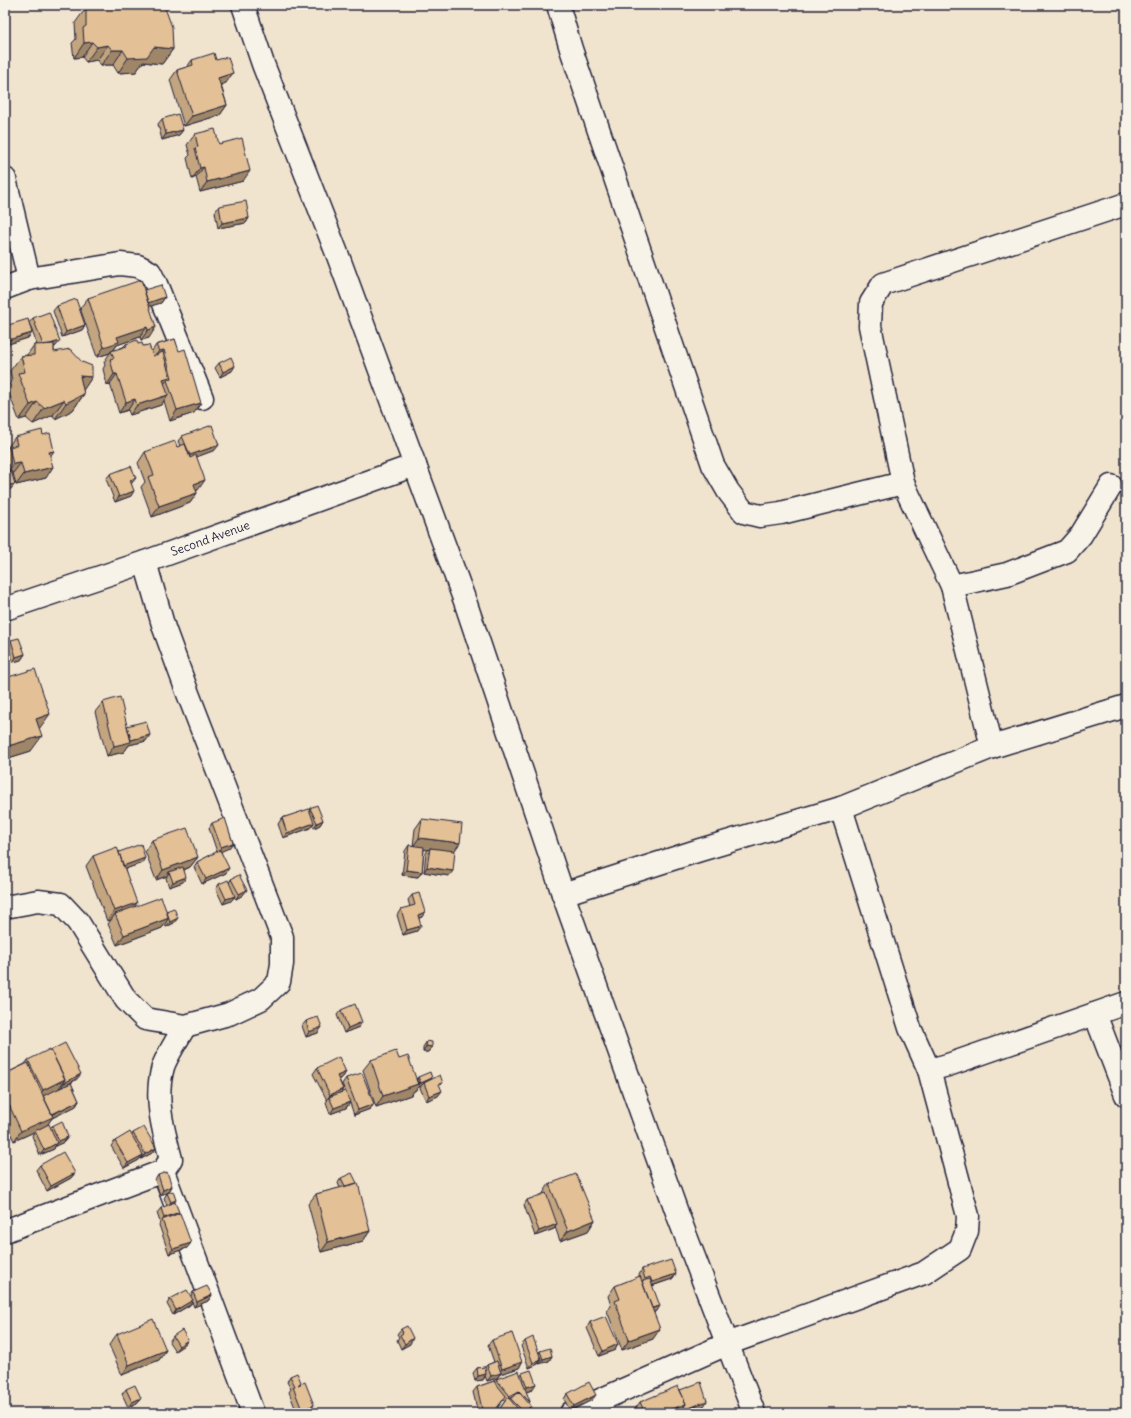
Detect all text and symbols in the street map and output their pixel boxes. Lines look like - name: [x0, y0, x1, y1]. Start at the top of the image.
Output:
- street label: Second Avenue: [168, 517, 252, 559]

